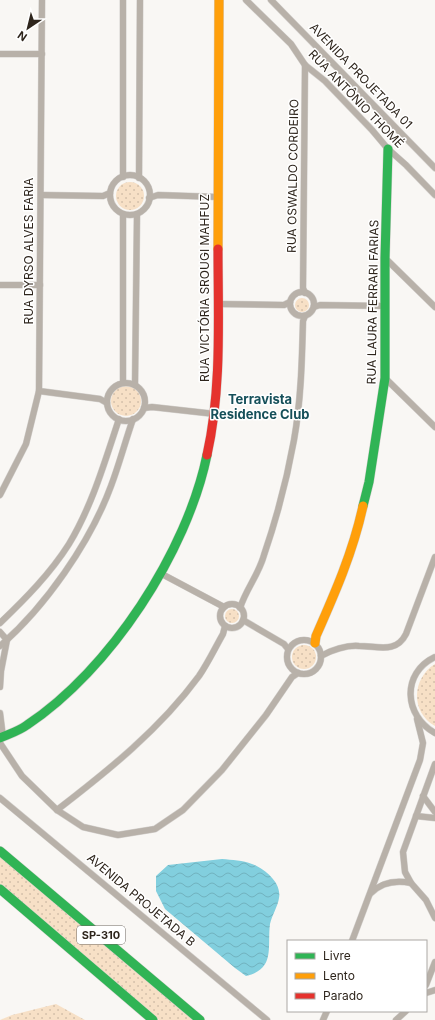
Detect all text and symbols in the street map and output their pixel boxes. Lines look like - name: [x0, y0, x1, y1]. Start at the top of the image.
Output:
- north arrow: [8, 8, 48, 48]
- street label: AVENIDA PROJETADA 01: [307, 20, 416, 132]
- text: N: [15, 28, 30, 44]
- street label: RUA ANTÔNIO THOMÉ: [306, 46, 407, 151]
- street label: RUA OSWALDO CORDEIRO: [284, 99, 301, 253]
- street label: RUA DYRSO ALVES FARIA: [21, 178, 36, 324]
- street label: RUA VICTÓRIA SROUGI MAHFUZ: [197, 194, 212, 382]
- street label: RUA LAURA FERRARI FARIAS: [364, 219, 381, 384]
- district label: Terravista Residence Club: [211, 391, 309, 422]
- street label: AVENIDA PROJETADA B: [84, 850, 199, 949]
- road number: SP-310: [77, 926, 125, 944]
- legend: [287, 940, 427, 1012]
- text: Livre: [323, 948, 351, 963]
- text: Lento: [323, 968, 355, 983]
- text: Parado: [323, 988, 363, 1003]

